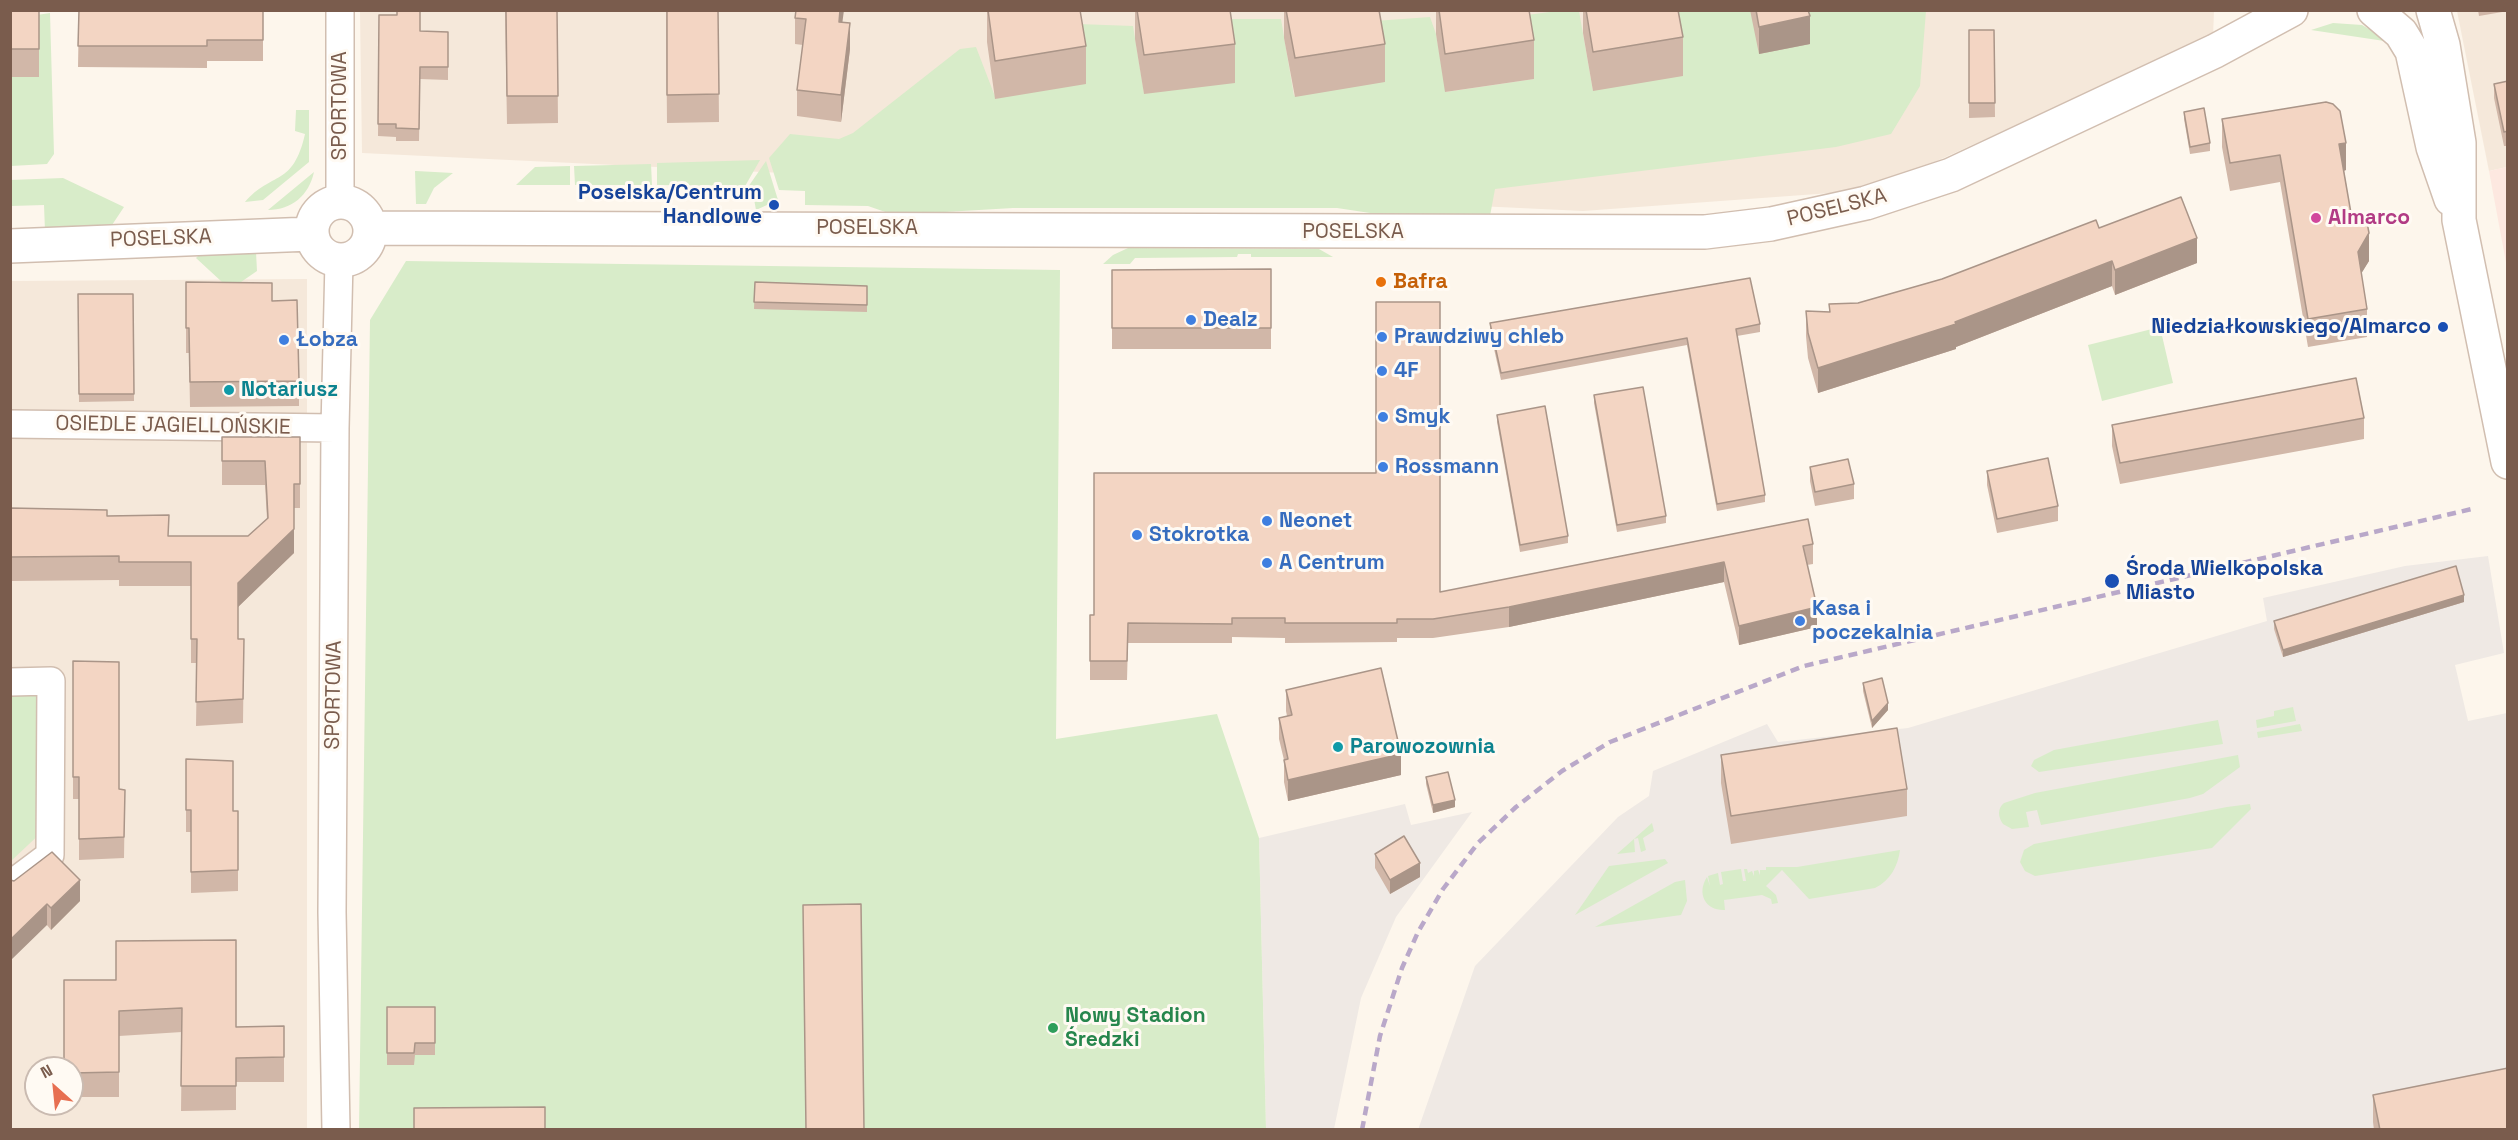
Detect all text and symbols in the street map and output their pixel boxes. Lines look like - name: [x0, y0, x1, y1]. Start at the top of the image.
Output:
- street label: SPORTOWA: [327, 51, 353, 161]
- place label: Poselska/Centrum Handlowe: [578, 180, 762, 230]
- street label: POSELSKA: [1785, 183, 1889, 233]
- marker: Poselska/Centrum Handlowe: [767, 198, 781, 212]
- place label: Almarco: [2328, 205, 2410, 231]
- marker: Almarco: [2309, 211, 2323, 225]
- street label: POSELSKA: [816, 215, 918, 241]
- street label: POSELSKA: [1302, 219, 1404, 245]
- street label: POSELSKA: [110, 225, 212, 253]
- place label: Bafra: [1393, 269, 1448, 295]
- marker: Bafra: [1374, 275, 1388, 289]
- place label: Dealz: [1203, 307, 1258, 333]
- marker: Dealz: [1184, 313, 1198, 327]
- place label: Niedziałkowskiego/Almarco: [2151, 314, 2431, 340]
- marker: Niedziałkowskiego/Almarco: [2436, 320, 2450, 334]
- place label: Prawdziwy chleb: [1394, 324, 1564, 350]
- place label: Łobza: [296, 327, 358, 353]
- marker: Prawdziwy chleb: [1375, 330, 1389, 344]
- marker: Łobza: [277, 333, 291, 347]
- place label: 4F: [1394, 358, 1419, 384]
- marker: 4F: [1375, 364, 1389, 378]
- place label: Notariusz: [241, 377, 338, 403]
- marker: Notariusz: [222, 383, 236, 397]
- place label: Smyk: [1395, 404, 1450, 430]
- marker: Smyk: [1376, 410, 1390, 424]
- street label: OSIEDLE JAGIELLOŃSKIE: [55, 411, 291, 441]
- place label: Rossmann: [1395, 454, 1499, 480]
- marker: Rossmann: [1376, 460, 1390, 474]
- place label: Neonet: [1279, 508, 1352, 534]
- marker: Neonet: [1260, 514, 1274, 528]
- place label: Stokrotka: [1149, 522, 1249, 548]
- marker: Stokrotka: [1130, 528, 1144, 542]
- place label: A Centrum: [1279, 550, 1385, 576]
- marker: A Centrum: [1260, 556, 1274, 570]
- place label: Środa Wielkopolska Miasto: [2126, 556, 2323, 606]
- marker: Środa Wielkopolska Miasto: [2103, 572, 2121, 590]
- place label: Kasa i poczekalnia: [1812, 596, 1933, 646]
- marker: Kasa i poczekalnia: [1793, 614, 1807, 628]
- street label: SPORTOWA: [320, 640, 348, 750]
- place label: Parowozownia: [1350, 734, 1495, 760]
- marker: Parowozownia: [1331, 740, 1345, 754]
- place label: Nowy Stadion Średzki: [1065, 1003, 1206, 1053]
- marker: Nowy Stadion Średzki: [1046, 1021, 1060, 1035]
- north arrow: [24, 1056, 84, 1116]
- text: N: [37, 1060, 56, 1083]

